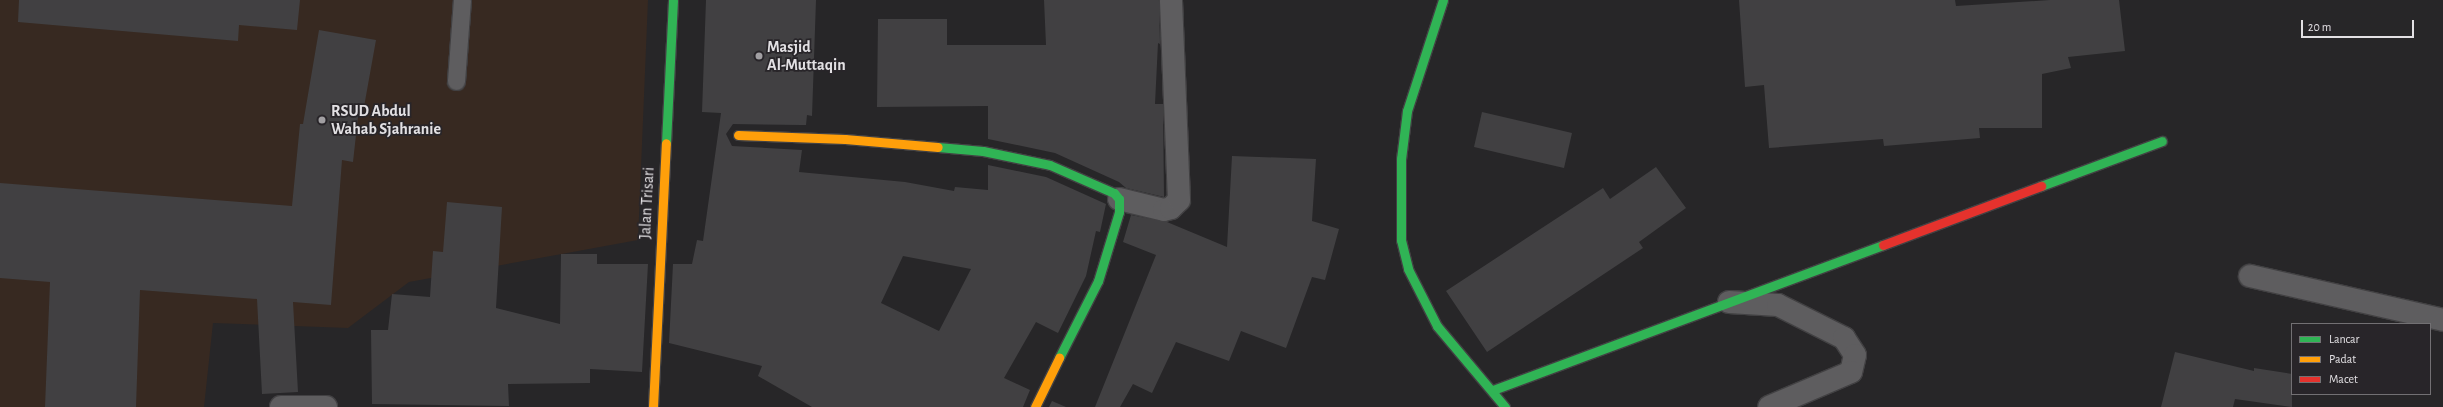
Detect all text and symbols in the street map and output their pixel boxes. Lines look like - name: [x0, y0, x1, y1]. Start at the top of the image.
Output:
- scale bar: [2303, 12, 2416, 38]
- text: 20 m: [2308, 21, 2331, 33]
- place label: Masjid Al-Muttaqin: [767, 37, 846, 75]
- marker: Masjid Al-Muttaqin: [754, 51, 764, 61]
- place label: RSUD Abdul Wahab Sjahranie: [331, 101, 441, 139]
- marker: RSUD Abdul Wahab Sjahranie: [316, 114, 328, 126]
- street label: Jalan Trisari: [636, 166, 658, 240]
- legend: [2291, 323, 2431, 395]
- text: Lancar: [2329, 333, 2359, 345]
- text: Padat: [2329, 353, 2356, 365]
- text: Macet: [2329, 373, 2358, 385]

